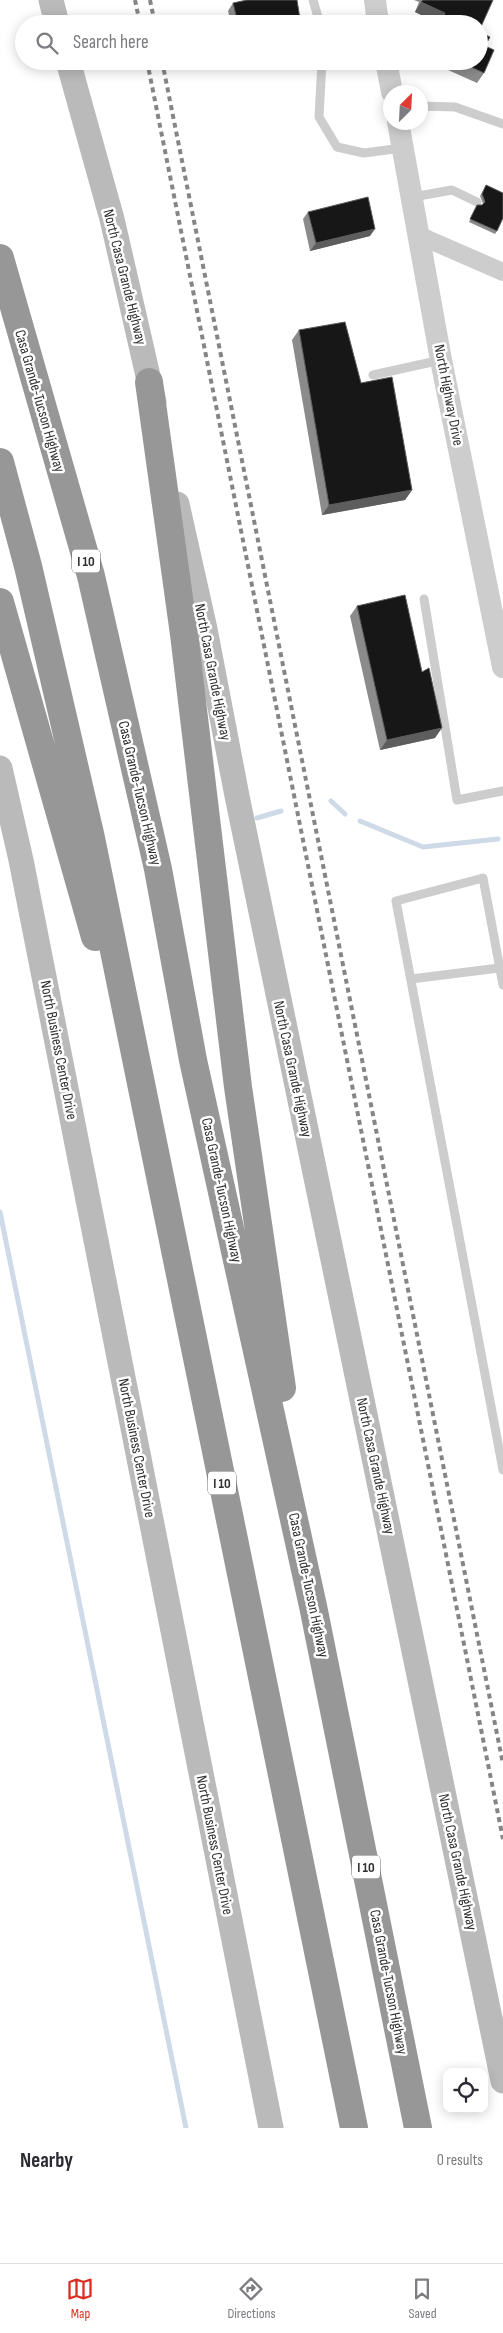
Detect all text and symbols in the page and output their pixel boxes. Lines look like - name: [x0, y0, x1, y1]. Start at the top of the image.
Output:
- search box: [15, 15, 488, 70]
- icon: search: [33, 29, 61, 57]
- text: Search here: [73, 31, 149, 54]
- north arrow: [383, 85, 428, 130]
- street label: North Casa Grande Highway: [98, 207, 151, 347]
- street label: Casa Grande-Tucson Highway: [10, 328, 69, 475]
- street label: North Highway Drive: [429, 343, 468, 447]
- road number: I 10: [72, 550, 100, 572]
- street label: North Casa Grande Highway: [190, 602, 235, 742]
- street label: Casa Grande-Tucson Highway: [114, 719, 165, 867]
- street label: North Business Center Drive: [36, 979, 81, 1121]
- street label: North Casa Grande Highway: [269, 999, 316, 1139]
- street label: Casa Grande-Tucson Highway: [197, 1116, 246, 1264]
- street label: North Business Center Drive: [114, 1377, 159, 1519]
- street label: North Casa Grande Highway: [352, 1396, 399, 1536]
- road number: I 10: [208, 1472, 236, 1495]
- street label: Casa Grande-Tucson Highway: [284, 1511, 333, 1659]
- street label: North Business Center Drive: [192, 1774, 237, 1916]
- street label: North Casa Grande Highway: [434, 1792, 481, 1932]
- road number: I 10: [352, 1855, 380, 1878]
- street label: Casa Grande-Tucson Highway: [365, 1908, 412, 2056]
- map controls: [443, 2068, 488, 2113]
- button: locate: [443, 2068, 488, 2113]
- text: Nearby: [20, 2148, 73, 2173]
- text: 0 results: [437, 2151, 483, 2170]
- tab: Map: [66, 2275, 94, 2322]
- tab: Directions: [227, 2275, 276, 2322]
- tab: Saved: [408, 2275, 437, 2322]

